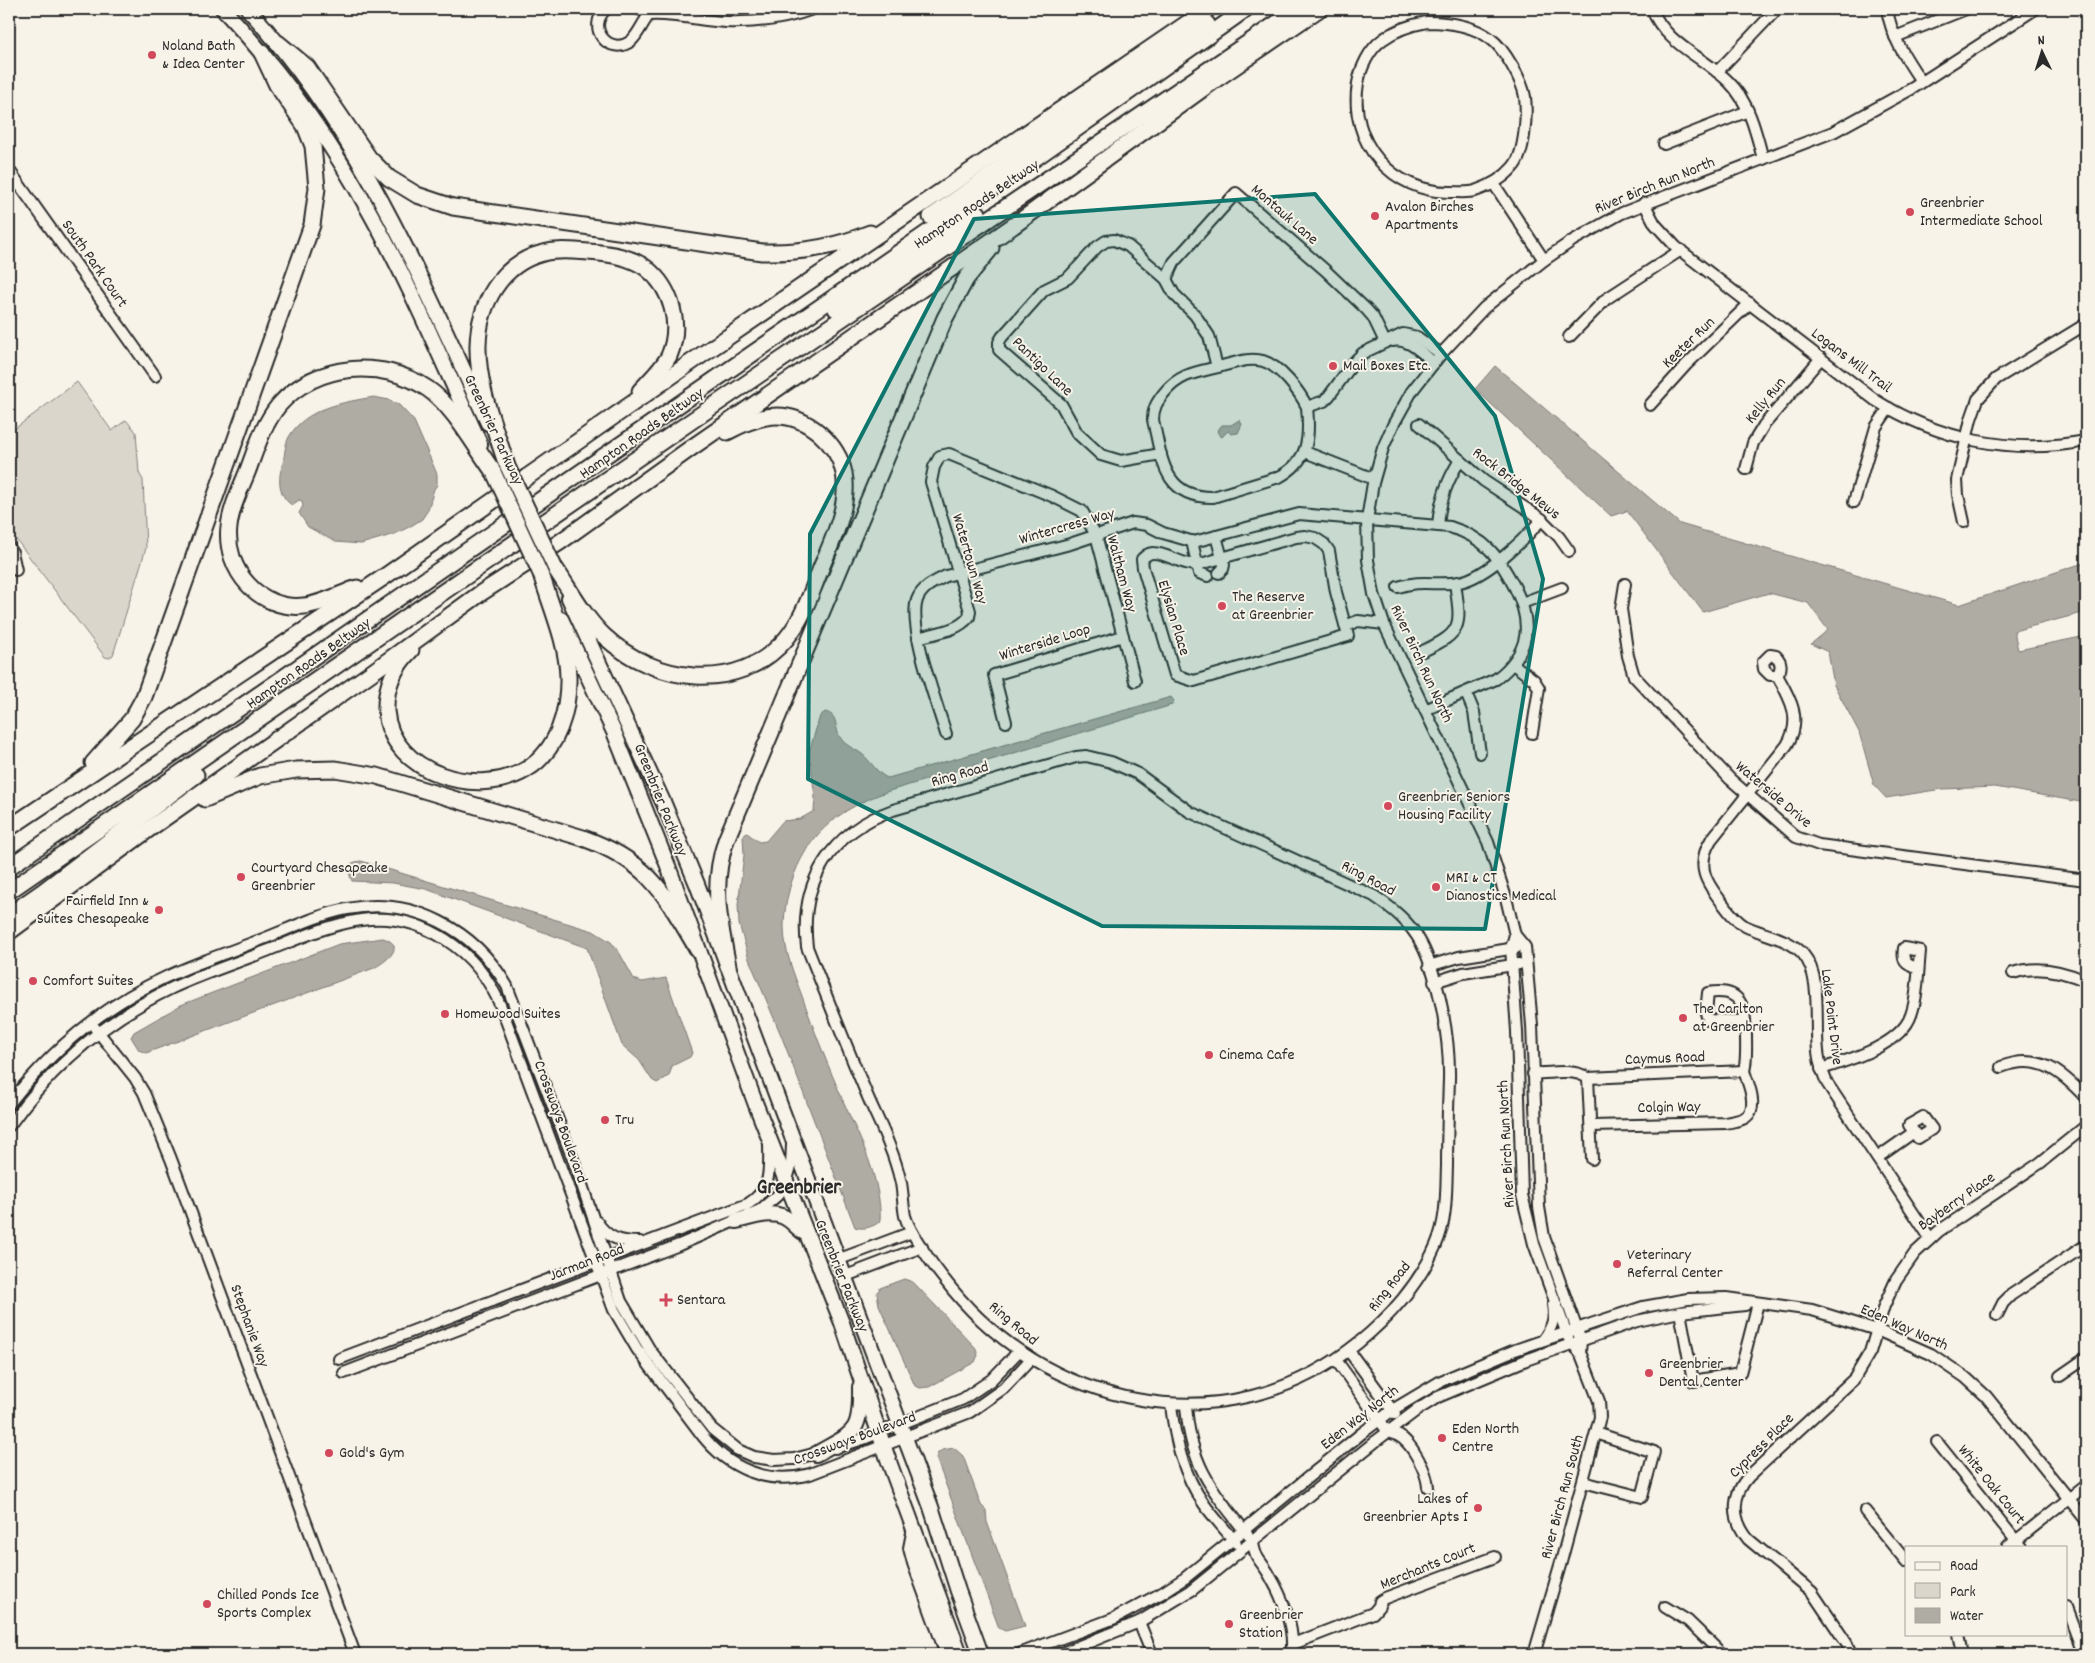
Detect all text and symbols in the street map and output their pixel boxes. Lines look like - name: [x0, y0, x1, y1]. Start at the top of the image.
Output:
- north arrow: [2018, 28, 2068, 78]
- text: N: [2037, 31, 2045, 51]
- place label: Noland Bath & Idea Center: [162, 35, 245, 76]
- marker: Noland Bath & Idea Center: [146, 49, 158, 61]
- street label: River Birch Run North: [1591, 151, 1719, 221]
- street label: Hampton Roads Beltway: [910, 154, 1045, 256]
- street label: Montauk Lane: [1245, 179, 1323, 251]
- place label: Greenbrier Intermediate School: [1920, 192, 2043, 233]
- place label: Avalon Birches Apartments: [1385, 196, 1474, 237]
- marker: Greenbrier Intermediate School: [1904, 206, 1916, 218]
- marker: Avalon Birches Apartments: [1369, 210, 1381, 222]
- street label: South Park Court: [55, 215, 133, 313]
- street label: Keeter Run: [1657, 312, 1721, 374]
- street label: Logans Mill Trail: [1806, 323, 1896, 399]
- street label: Pantigo Lane: [1006, 332, 1078, 402]
- place label: Mail Boxes Etc.: [1343, 355, 1431, 378]
- marker: Mail Boxes Etc.: [1327, 360, 1339, 372]
- street label: Greenbrier Parkway: [457, 371, 529, 489]
- street label: Kelly Run: [1740, 373, 1792, 429]
- street label: Hampton Roads Beltway: [575, 382, 709, 486]
- street label: Rock Bridge Mews: [1467, 442, 1565, 526]
- street label: Wintercress Way: [1017, 502, 1118, 552]
- street label: Watertown Way: [945, 511, 993, 607]
- street label: Waltham Way: [1100, 533, 1142, 616]
- street label: Elysian Place: [1151, 577, 1195, 659]
- place label: The Reserve at Greenbrier: [1232, 586, 1313, 627]
- marker: The Reserve at Greenbrier: [1216, 600, 1228, 612]
- street label: River Birch Run North: [1384, 601, 1458, 727]
- street label: Hampton Roads Beltway: [242, 612, 376, 716]
- street label: Winterside Loop: [996, 618, 1094, 668]
- street label: Greenbrier Parkway: [627, 740, 693, 860]
- street label: Ring Road: [929, 756, 991, 794]
- street label: Waterside Drive: [1729, 756, 1817, 834]
- place label: Greenbrier Seniors Housing Facility: [1398, 786, 1510, 827]
- marker: Greenbrier Seniors Housing Facility: [1382, 800, 1394, 812]
- street label: Ring Road: [1337, 855, 1399, 903]
- place label: Courtyard Chesapeake Greenbrier: [251, 857, 388, 898]
- place label: MRI & CT Dianostics Medical: [1446, 867, 1556, 908]
- marker: Courtyard Chesapeake Greenbrier: [235, 871, 247, 883]
- marker: MRI & CT Dianostics Medical: [1430, 881, 1442, 893]
- place label: Fairfield Inn & Suites Chesapeake: [37, 890, 149, 931]
- marker: Fairfield Inn & Suites Chesapeake: [153, 904, 165, 916]
- street label: Lake Point Drive: [1814, 968, 1848, 1066]
- place label: Comfort Suites: [43, 970, 134, 993]
- marker: Comfort Suites: [27, 975, 39, 987]
- place label: The Carlton at Greenbrier: [1693, 998, 1774, 1039]
- place label: Homewood Suites: [455, 1003, 561, 1026]
- marker: Homewood Suites: [439, 1008, 451, 1020]
- marker: The Carlton at Greenbrier: [1677, 1012, 1689, 1024]
- place label: Cinema Cafe: [1219, 1044, 1295, 1067]
- street label: Caymus Road: [1625, 1046, 1705, 1072]
- marker: Cinema Cafe: [1203, 1049, 1215, 1061]
- street label: Crossways Boulevard: [527, 1057, 593, 1187]
- street label: River Birch Run North: [1492, 1080, 1522, 1208]
- street label: Colgin Way: [1637, 1096, 1701, 1120]
- place label: Tru: [615, 1109, 634, 1132]
- marker: Tru: [599, 1114, 611, 1126]
- street label: Bayberry Place: [1914, 1167, 2000, 1237]
- district label: Greenbrier: [757, 1174, 842, 1204]
- street label: Greenbrier Parkway: [808, 1216, 874, 1336]
- street label: Jarman Road: [546, 1238, 628, 1288]
- place label: Veterinary Referral Center: [1627, 1244, 1723, 1285]
- street label: Ring Road: [1363, 1257, 1417, 1317]
- marker: Veterinary Referral Center: [1611, 1258, 1623, 1270]
- street label: Stephanie Way: [223, 1281, 275, 1371]
- place label: Sentara: [677, 1289, 726, 1312]
- marker: Sentara: [659, 1293, 673, 1307]
- street label: Ring Road: [983, 1296, 1043, 1352]
- street label: Eden Way North: [1856, 1298, 1952, 1358]
- place label: Greenbrier Dental Center: [1659, 1353, 1744, 1394]
- marker: Greenbrier Dental Center: [1643, 1367, 1655, 1379]
- street label: Eden Way North: [1316, 1380, 1404, 1456]
- street label: Crossways Boulevard: [790, 1406, 920, 1472]
- street label: Cypress Place: [1724, 1408, 1800, 1484]
- place label: Eden North Centre: [1452, 1418, 1519, 1459]
- marker: Eden North Centre: [1436, 1432, 1448, 1444]
- street label: River Birch Run South: [1535, 1432, 1591, 1562]
- street label: White Oak Court: [1952, 1440, 2030, 1530]
- place label: Gold's Gym: [339, 1442, 405, 1465]
- marker: Gold's Gym: [323, 1447, 335, 1459]
- place label: Lakes of Greenbrier Apts I: [1363, 1488, 1468, 1529]
- marker: Lakes of Greenbrier Apts I: [1472, 1502, 1484, 1514]
- street label: Merchants Court: [1377, 1537, 1479, 1597]
- legend: [1905, 1546, 2068, 1636]
- text: Road: [1950, 1556, 1978, 1578]
- text: Park: [1950, 1582, 1976, 1604]
- place label: Chilled Ponds Ice Sports Complex: [217, 1584, 319, 1625]
- marker: Chilled Ponds Ice Sports Complex: [201, 1598, 213, 1610]
- place label: Greenbrier Station: [1239, 1604, 1303, 1645]
- text: Water: [1950, 1606, 1984, 1628]
- marker: Greenbrier Station: [1223, 1618, 1235, 1630]

